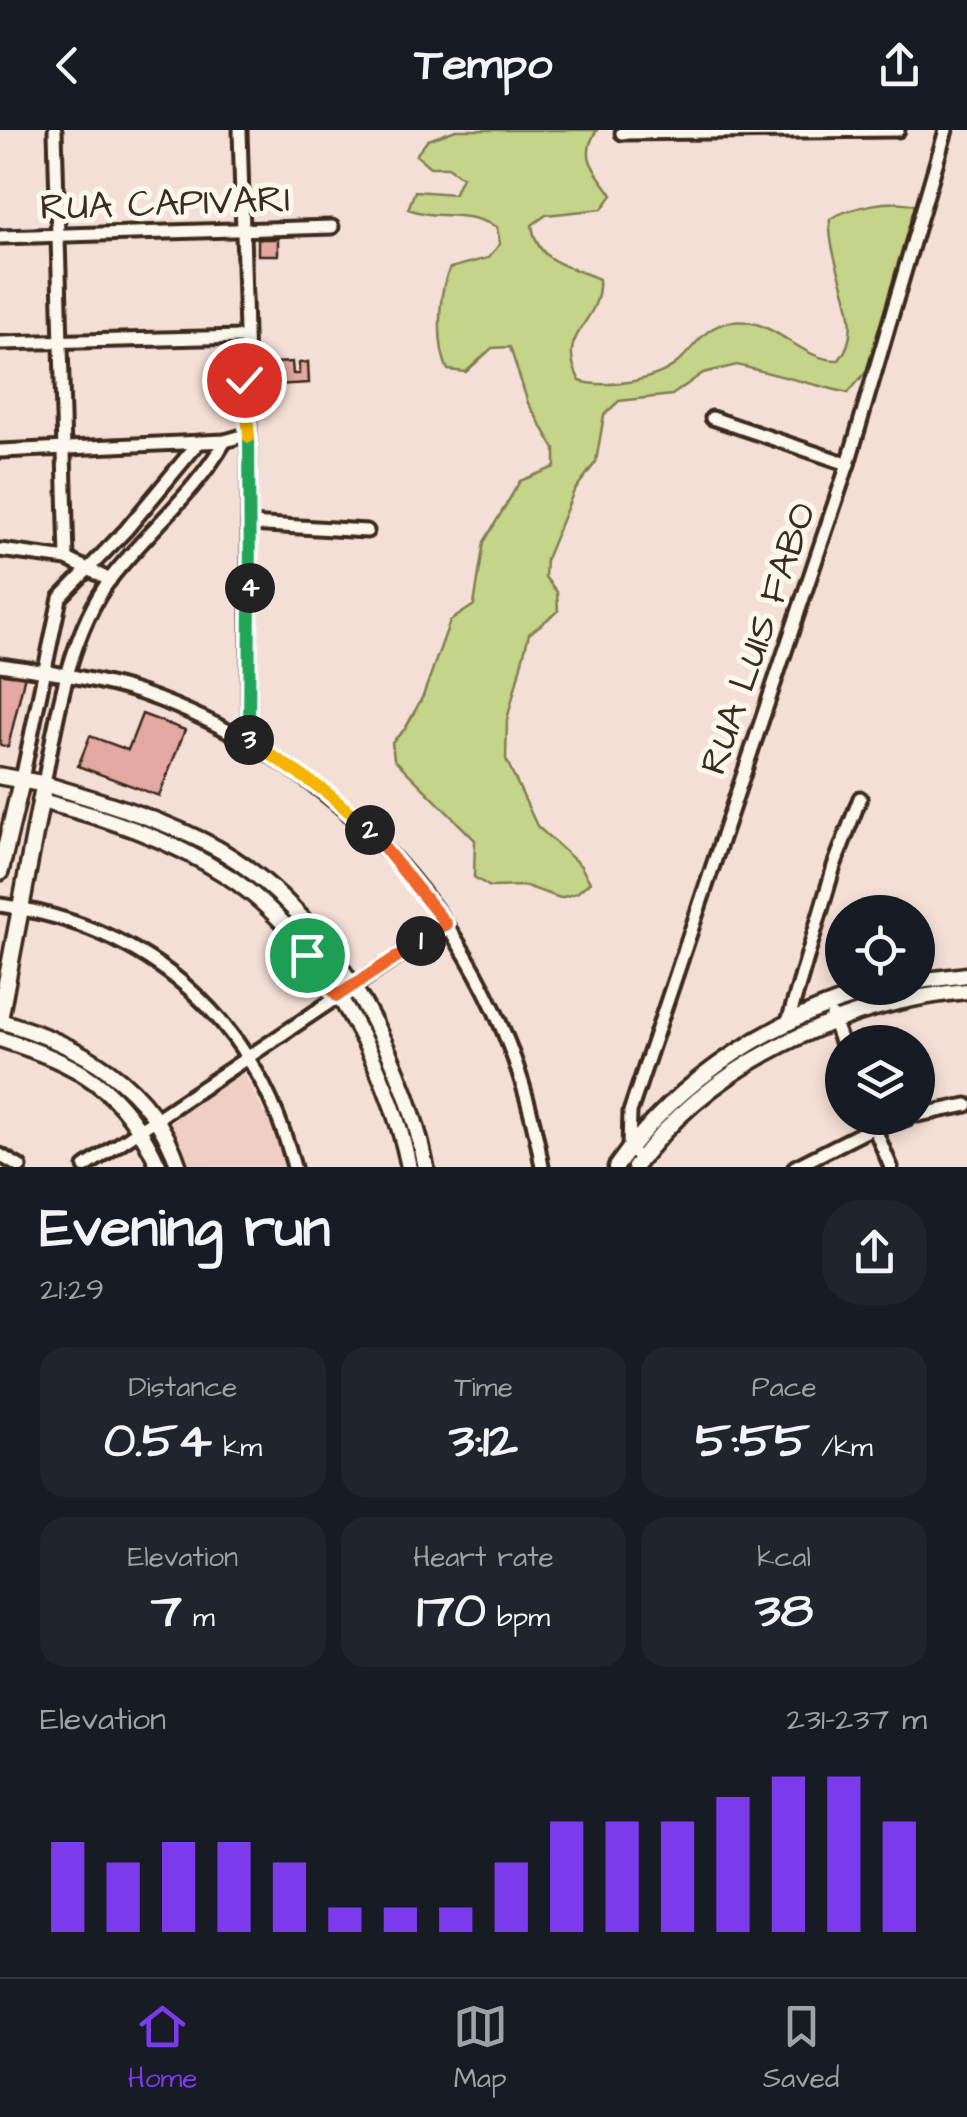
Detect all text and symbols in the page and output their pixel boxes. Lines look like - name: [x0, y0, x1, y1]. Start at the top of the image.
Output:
- text: Tempo: [415, 34, 552, 96]
- icon: back: [40, 38, 95, 93]
- icon: share: [872, 38, 927, 93]
- street label: RUA CAPIVARI: [39, 174, 291, 234]
- pin: [202, 338, 287, 423]
- icon: check: [217, 353, 272, 408]
- street label: RUA LUIS FABO: [688, 496, 830, 781]
- pin: 4: [225, 563, 275, 613]
- text: 4: [240, 568, 260, 607]
- pin: 3: [224, 715, 274, 765]
- text: 3: [242, 720, 256, 759]
- pin: 2: [345, 805, 395, 855]
- text: 2: [362, 810, 378, 849]
- map controls: [825, 895, 935, 1135]
- button: locate: [825, 895, 935, 1005]
- pin: [265, 913, 350, 998]
- pin: 1: [396, 916, 446, 966]
- text: 1: [419, 921, 423, 960]
- icon: arrive: [280, 928, 335, 983]
- button: layers: [825, 1025, 935, 1135]
- text: Evening run: [40, 1191, 330, 1267]
- button: share: [822, 1200, 927, 1305]
- text: 21:29: [40, 1267, 104, 1312]
- text: Distance: [128, 1368, 237, 1407]
- text: Time: [454, 1368, 513, 1407]
- text: Pace: [752, 1368, 817, 1407]
- text: 0.54: [104, 1407, 212, 1476]
- text: 3:12: [449, 1407, 518, 1476]
- text: 5:55: [695, 1407, 810, 1476]
- text: km: [212, 1428, 262, 1467]
- text: /km: [810, 1428, 873, 1467]
- text: Elevation: [128, 1538, 238, 1577]
- text: Heart rate: [413, 1538, 554, 1577]
- text: kcal: [757, 1538, 811, 1577]
- text: 7: [151, 1577, 182, 1646]
- text: 170: [417, 1577, 486, 1646]
- text: 38: [755, 1577, 813, 1646]
- text: m: [182, 1598, 215, 1637]
- text: bpm: [486, 1598, 550, 1637]
- text: Elevation: [40, 1697, 166, 1742]
- text: 231–237 m: [786, 1697, 927, 1742]
- tab: Home: [128, 1999, 197, 2098]
- tab: Map: [453, 1999, 508, 2098]
- tab: Saved: [763, 1999, 839, 2098]

